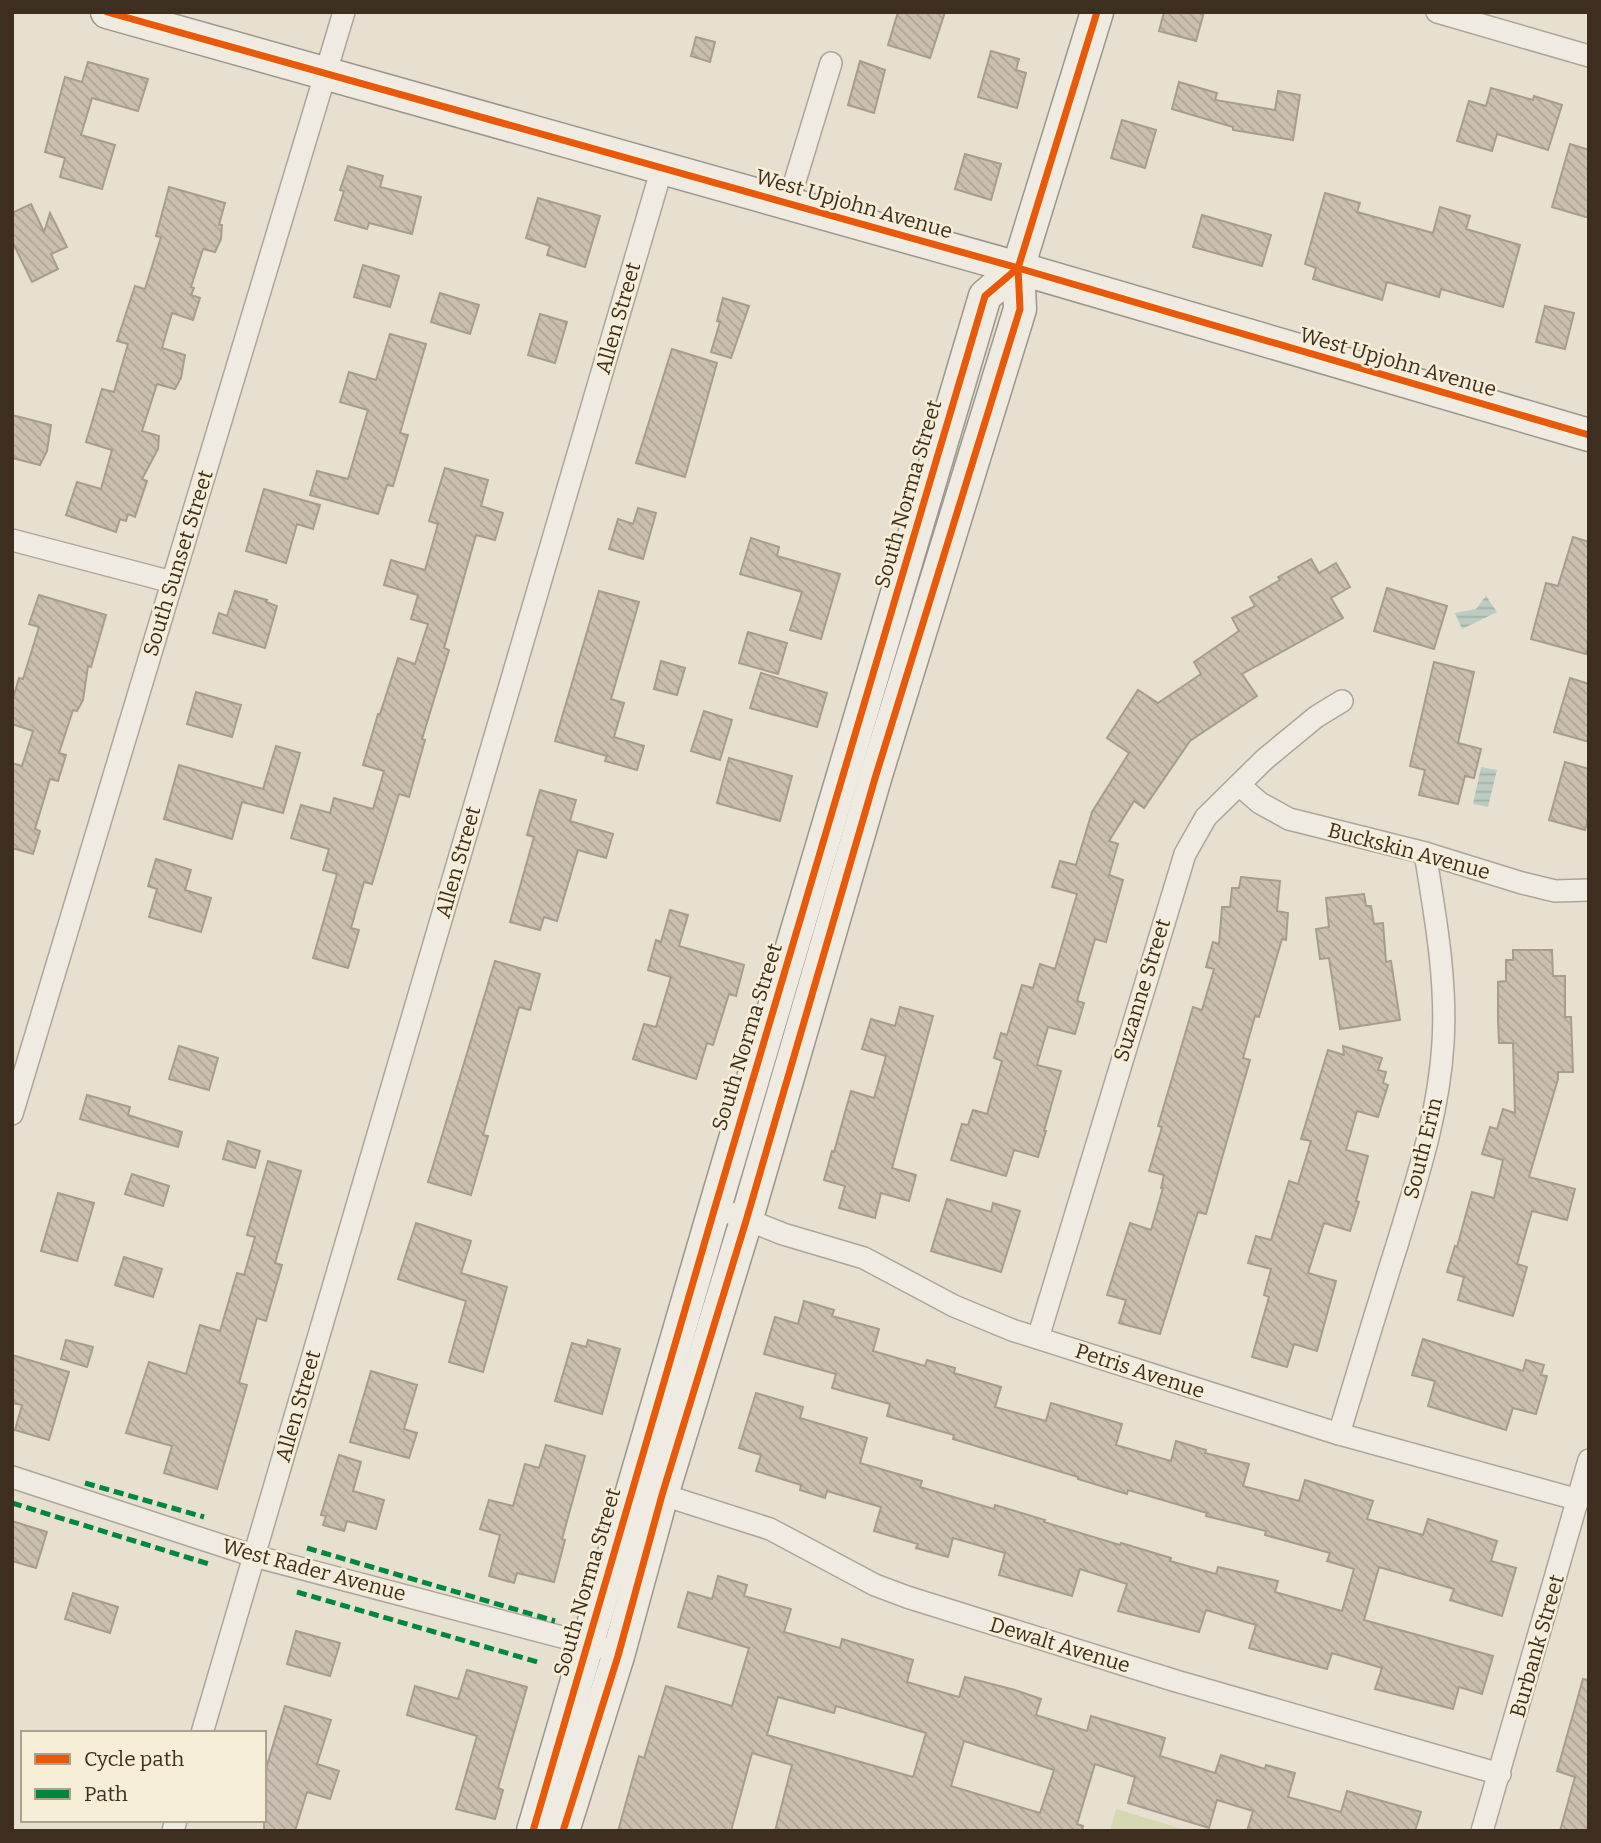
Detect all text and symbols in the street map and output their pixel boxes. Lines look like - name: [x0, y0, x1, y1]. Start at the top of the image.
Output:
- street label: West Upjohn Avenue: [753, 163, 955, 245]
- street label: Allen Street: [590, 259, 646, 377]
- street label: West Upjohn Avenue: [1297, 321, 1499, 403]
- street label: South Norma Street: [869, 397, 947, 591]
- street label: South Sunset Street: [137, 466, 219, 659]
- street label: Allen Street: [430, 803, 486, 921]
- street label: Buckskin Avenue: [1325, 817, 1493, 885]
- street label: Suzanne Street: [1108, 915, 1176, 1065]
- street label: South Norma Street: [706, 940, 788, 1134]
- street label: South Erin: [1398, 1095, 1448, 1201]
- street label: Petris Avenue: [1072, 1338, 1208, 1404]
- street label: Allen Street: [270, 1347, 326, 1465]
- street label: South Norma Street: [548, 1485, 626, 1679]
- street label: West Rader Avenue: [219, 1533, 409, 1607]
- street label: Burbank Street: [1504, 1571, 1570, 1720]
- street label: Dewalt Avenue: [987, 1611, 1133, 1679]
- legend: [21, 1731, 266, 1822]
- text: Cycle path: [84, 1746, 184, 1772]
- text: Path: [84, 1781, 128, 1807]

